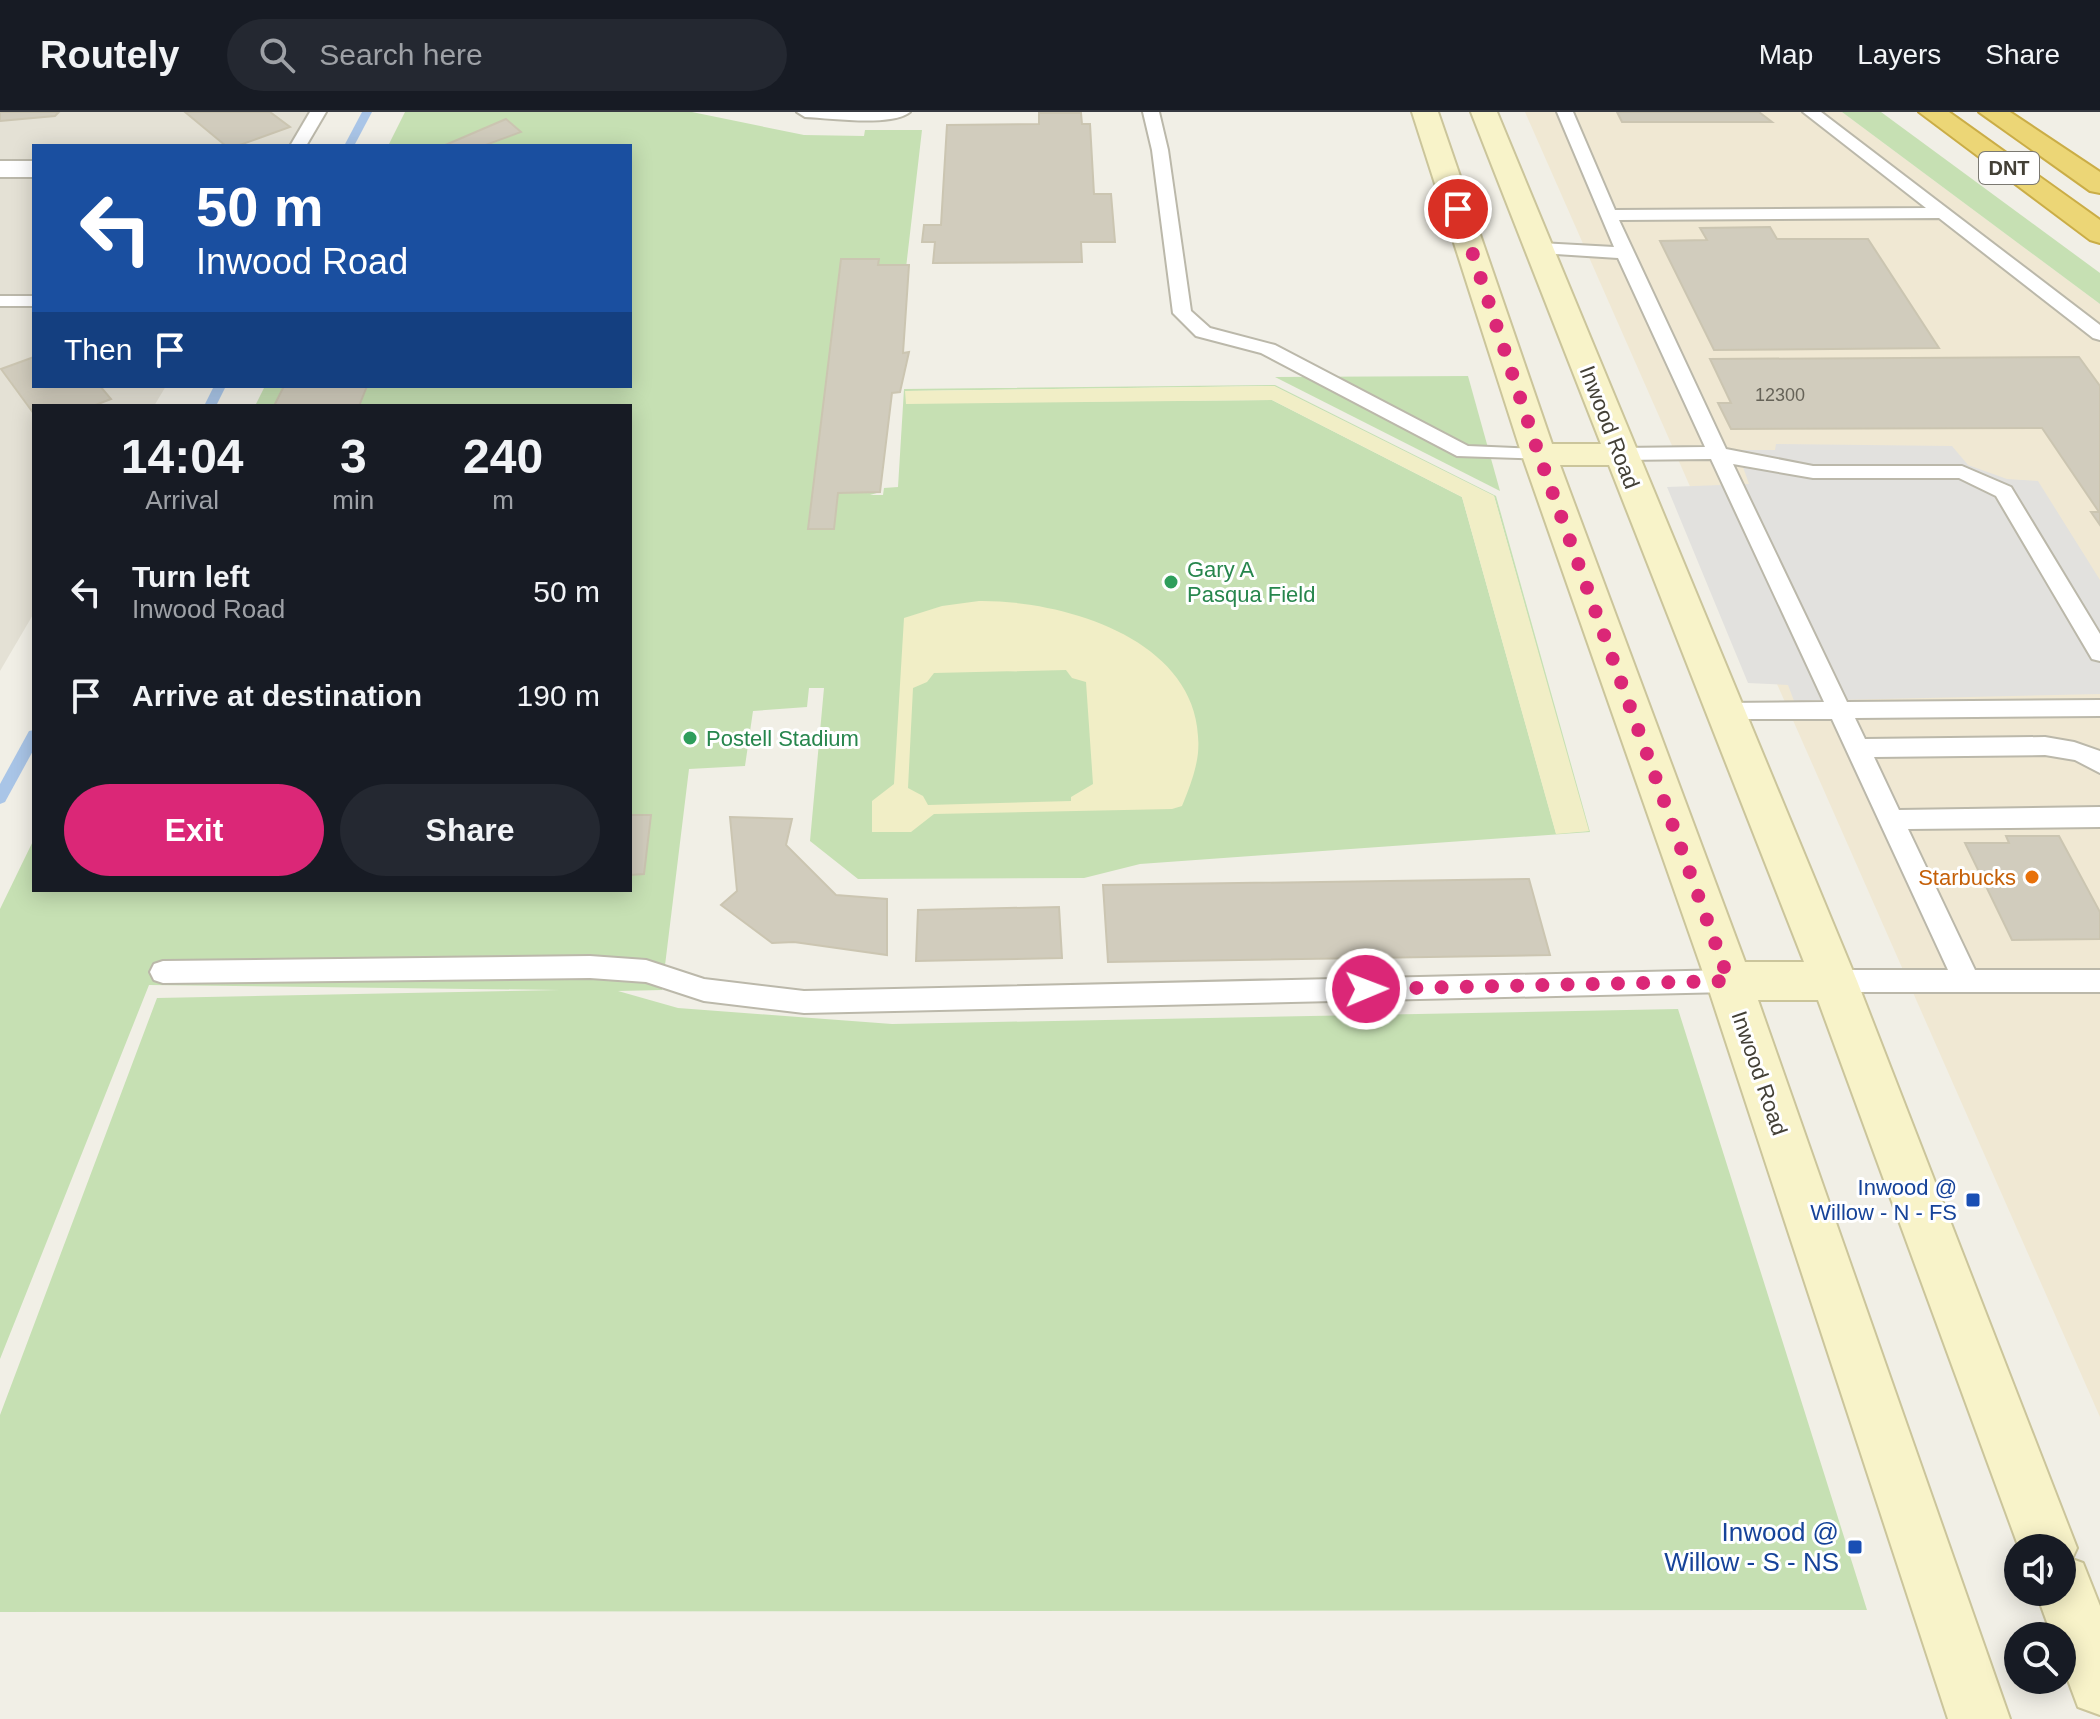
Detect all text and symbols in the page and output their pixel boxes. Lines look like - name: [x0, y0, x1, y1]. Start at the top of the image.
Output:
- search box: [227, 19, 787, 91]
- icon: search: [255, 33, 299, 77]
- text: Routely: [40, 34, 179, 76]
- text: Search here: [319, 38, 483, 71]
- text: Map: [1759, 39, 1813, 70]
- text: Layers: [1857, 39, 1941, 70]
- text: Share: [1985, 39, 2060, 70]
- road number: DNT: [1979, 152, 2039, 184]
- text: 50 m: [196, 175, 324, 238]
- pin: [1424, 175, 1492, 243]
- icon: left: [64, 176, 168, 280]
- icon: arrive: [1436, 187, 1480, 231]
- text: Inwood Road: [196, 241, 408, 282]
- icon: arrive: [148, 328, 192, 372]
- text: Then: [64, 333, 132, 366]
- street label: Inwood Road: [1575, 362, 1644, 492]
- house number: 12300: [1755, 385, 1805, 405]
- text: 14:04: [121, 430, 244, 483]
- text: 3: [340, 430, 367, 483]
- text: 240: [463, 430, 543, 483]
- text: Arrival: [145, 485, 219, 515]
- text: min: [332, 485, 374, 515]
- text: m: [492, 485, 514, 515]
- place label: Gary A Pasqua Field: [1187, 557, 1315, 607]
- text: Turn left: [132, 560, 250, 593]
- icon: left: [64, 570, 108, 614]
- marker: Gary A Pasqua Field: [1162, 573, 1180, 591]
- text: 50 m: [533, 575, 600, 608]
- text: Inwood Road: [132, 594, 285, 624]
- icon: arrive: [64, 674, 108, 718]
- text: Arrive at destination: [132, 679, 422, 712]
- text: 190 m: [517, 679, 600, 712]
- place label: Postell Stadium: [706, 726, 859, 751]
- marker: Postell Stadium: [681, 729, 699, 747]
- button: Exit: [64, 784, 324, 876]
- button: Share: [340, 784, 600, 876]
- place label: Starbucks: [1918, 865, 2016, 890]
- marker: Starbucks: [2023, 868, 2041, 886]
- position arrow: [1324, 947, 1408, 1031]
- street label: Inwood Road: [1727, 1008, 1792, 1139]
- place label: Inwood @ Willow - N - FS: [1810, 1175, 1957, 1225]
- marker: Inwood @ Willow - N - FS: [1964, 1191, 1982, 1209]
- place label: Inwood @ Willow - S - NS: [1664, 1517, 1839, 1577]
- map controls: [2004, 1534, 2076, 1694]
- button: sound: [2004, 1534, 2076, 1606]
- marker: Inwood @ Willow - S - NS: [1846, 1538, 1864, 1556]
- button: search: [2004, 1622, 2076, 1694]

